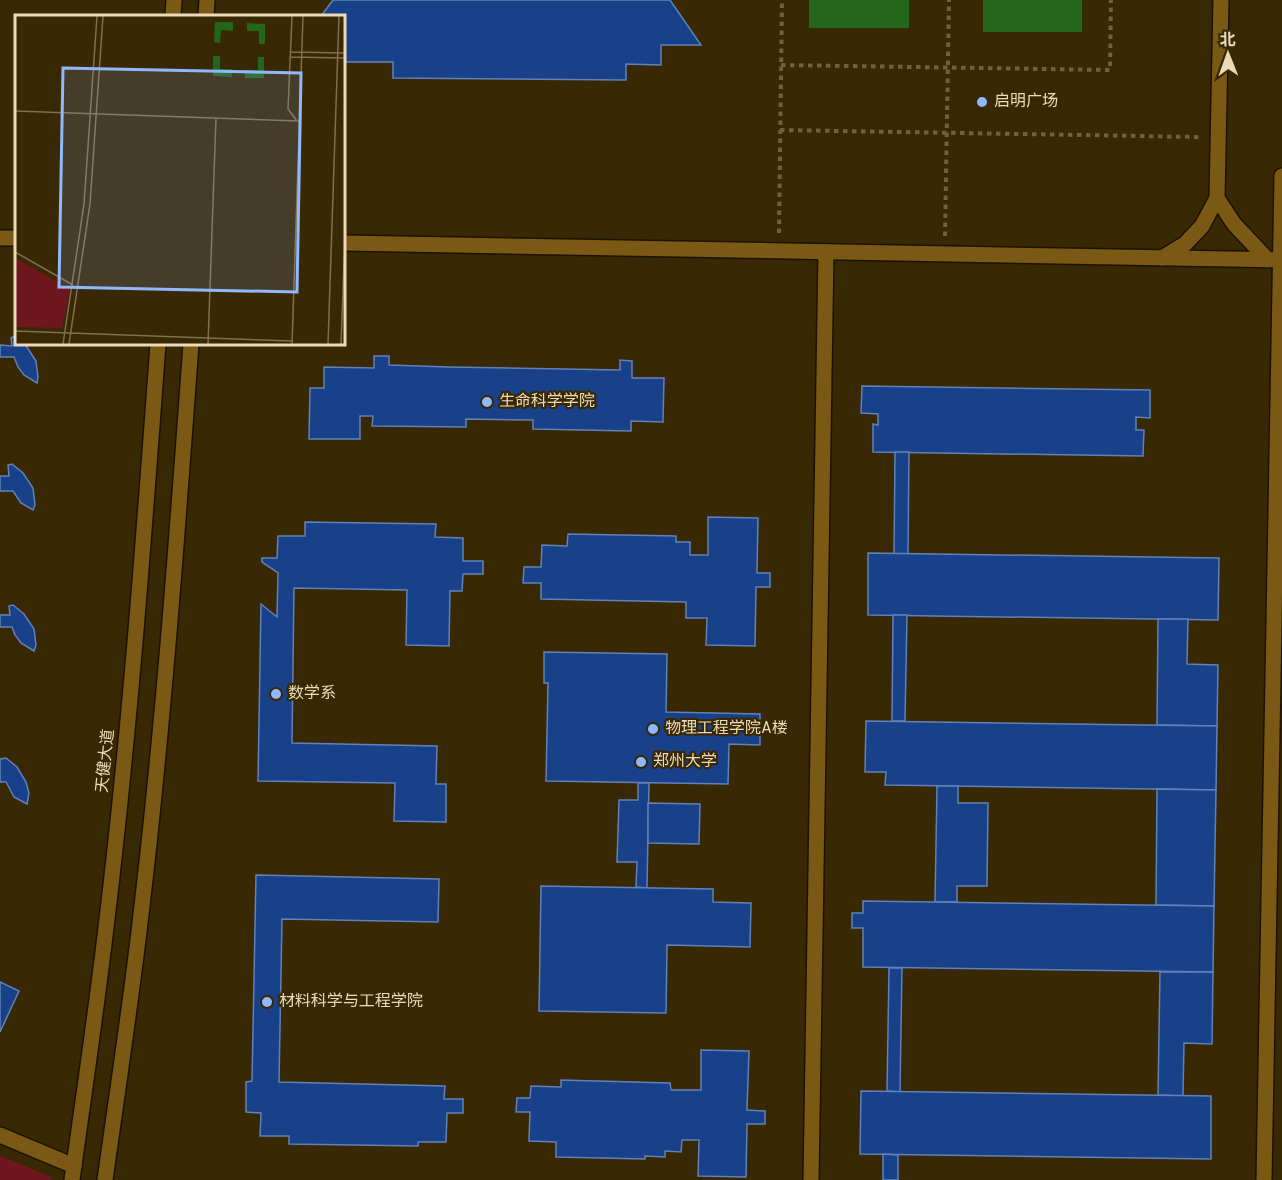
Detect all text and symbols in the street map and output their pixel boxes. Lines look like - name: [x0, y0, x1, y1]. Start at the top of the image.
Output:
- inset map: [15, 15, 345, 345]
- north arrow: [1198, 24, 1258, 84]
- text: 北: [1220, 31, 1236, 51]
- place label: 启明广场: [994, 92, 1058, 112]
- marker: 启明广场: [975, 95, 989, 109]
- place label: 生命科学学院: [499, 392, 595, 412]
- marker: 生命科学学院: [480, 395, 494, 409]
- place label: 数学系: [288, 684, 336, 704]
- marker: 数学系: [269, 687, 283, 701]
- place label: 物理工程学院A楼: [665, 719, 788, 739]
- marker: 物理工程学院A楼: [646, 722, 660, 736]
- street label: 天健大道: [93, 728, 119, 794]
- place label: 郑州大学: [653, 752, 717, 772]
- marker: 郑州大学: [634, 755, 648, 769]
- place label: 材料科学与工程学院: [279, 992, 423, 1012]
- marker: 材料科学与工程学院: [260, 995, 274, 1009]

